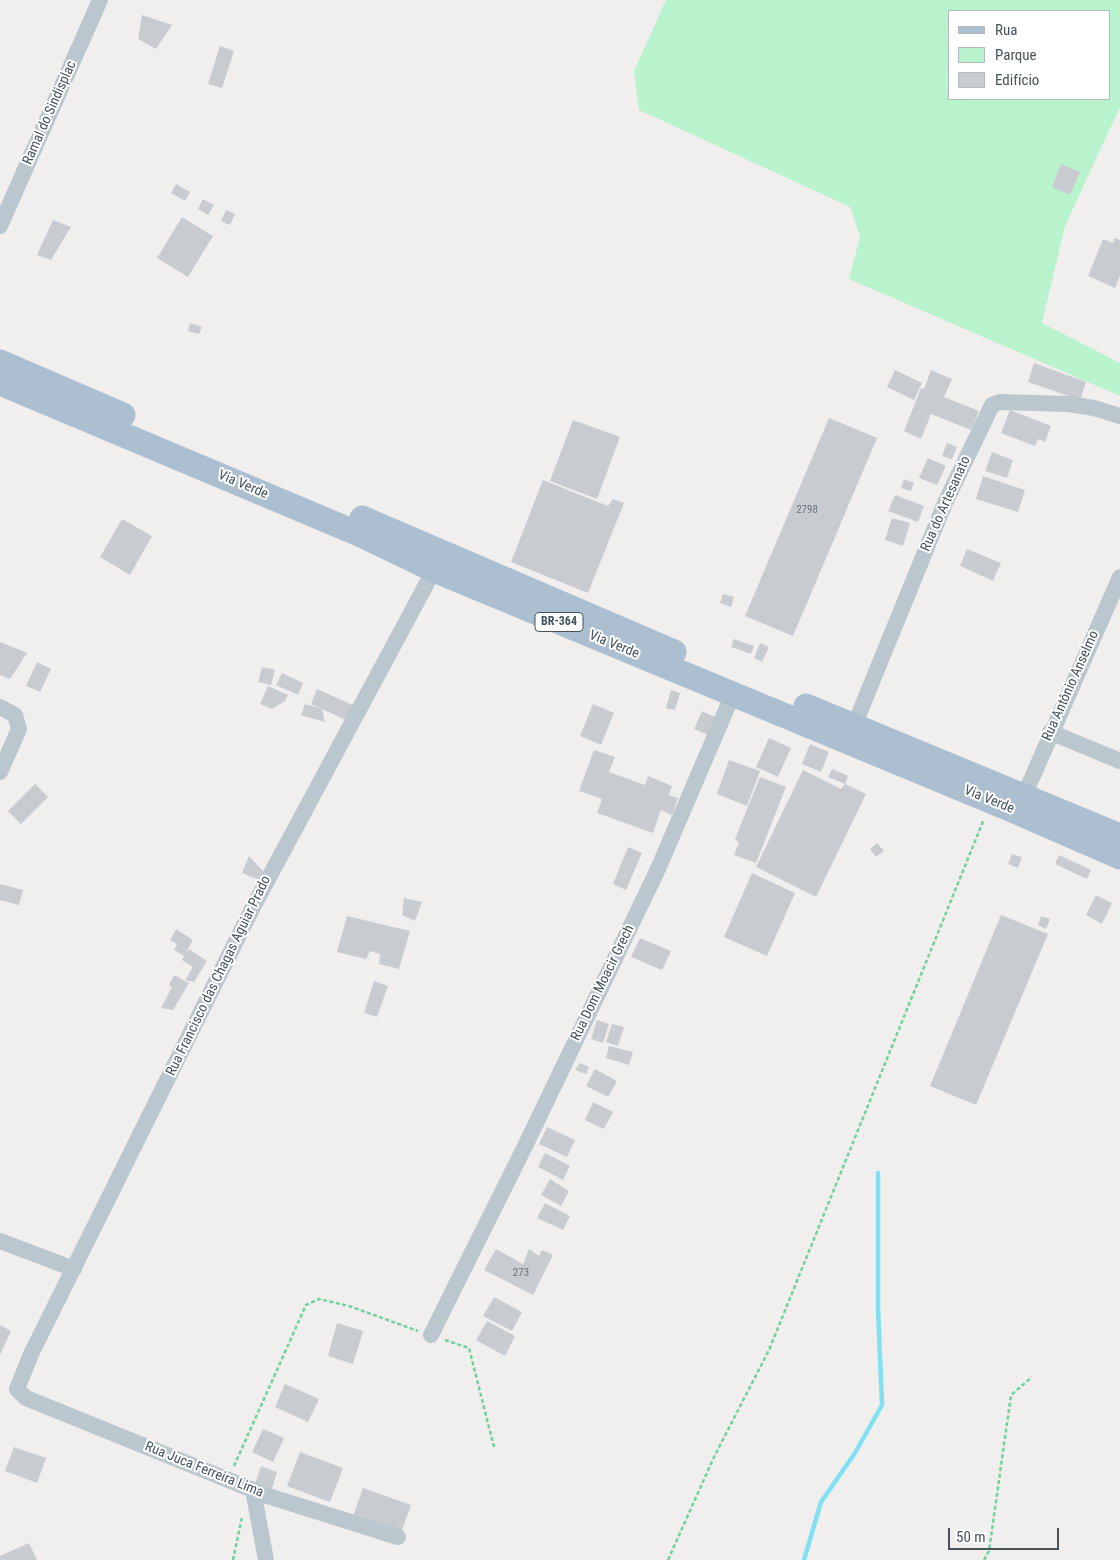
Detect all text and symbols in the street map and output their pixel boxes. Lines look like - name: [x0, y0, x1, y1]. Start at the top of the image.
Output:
- legend: [948, 10, 1110, 100]
- text: Rua: [995, 21, 1017, 39]
- text: Parque: [995, 46, 1037, 64]
- street label: Ramal do Sindisplac: [20, 58, 80, 168]
- text: Edifício: [995, 71, 1039, 89]
- street label: Rua do Artesanato: [918, 454, 974, 554]
- street label: Via Verde: [215, 467, 271, 503]
- house number: 2798: [796, 503, 818, 517]
- road number: BR-364: [535, 612, 583, 632]
- street label: Via Verde: [586, 627, 642, 663]
- street label: Rua Antônio Anselmo: [1039, 628, 1103, 744]
- street label: Via Verde: [961, 782, 1017, 818]
- street label: Rua Francisco das Chagas Aguiar Prado: [163, 873, 275, 1079]
- street label: Rua Dom Moacir Grech: [568, 922, 638, 1044]
- house number: 273: [513, 1266, 529, 1280]
- street label: Rua Juca Ferreira Lima: [142, 1439, 266, 1501]
- scale bar: [950, 1518, 1061, 1550]
- text: 50 m: [956, 1528, 986, 1546]

